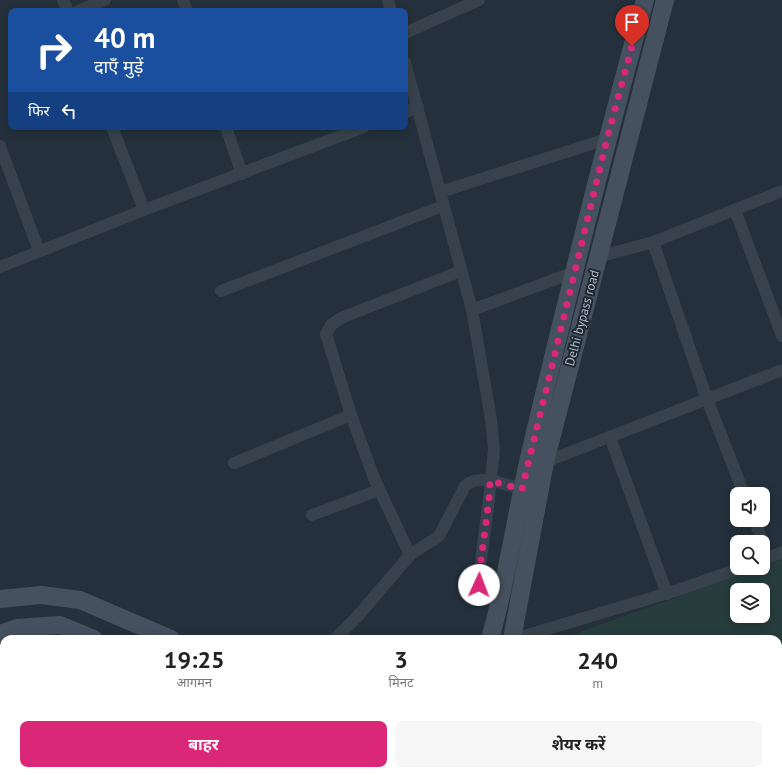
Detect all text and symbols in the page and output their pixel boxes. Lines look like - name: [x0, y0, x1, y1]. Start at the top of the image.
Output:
- pin: [615, 5, 649, 46]
- icon: arrive: [621, 11, 643, 33]
- text: 40 m: [94, 19, 155, 56]
- icon: right: [28, 24, 80, 76]
- text: दाएँ मुड़ें: [94, 55, 143, 78]
- icon: left: [58, 100, 80, 122]
- text: फिर: [28, 101, 50, 120]
- street label: Delhi bypass road: [561, 268, 603, 368]
- map controls: [730, 487, 770, 623]
- button: sound: [730, 487, 770, 527]
- button: search: [730, 535, 770, 575]
- position arrow: [458, 564, 500, 606]
- button: layers: [730, 583, 770, 623]
- text: 19:25: [164, 644, 225, 675]
- text: 3: [394, 644, 408, 675]
- text: 240: [577, 645, 618, 676]
- text: आगमन: [176, 674, 212, 691]
- text: मिनट: [389, 674, 413, 691]
- text: m: [592, 675, 603, 692]
- button: बाहर: [20, 721, 387, 767]
- button: शेयर करें: [395, 721, 762, 767]

